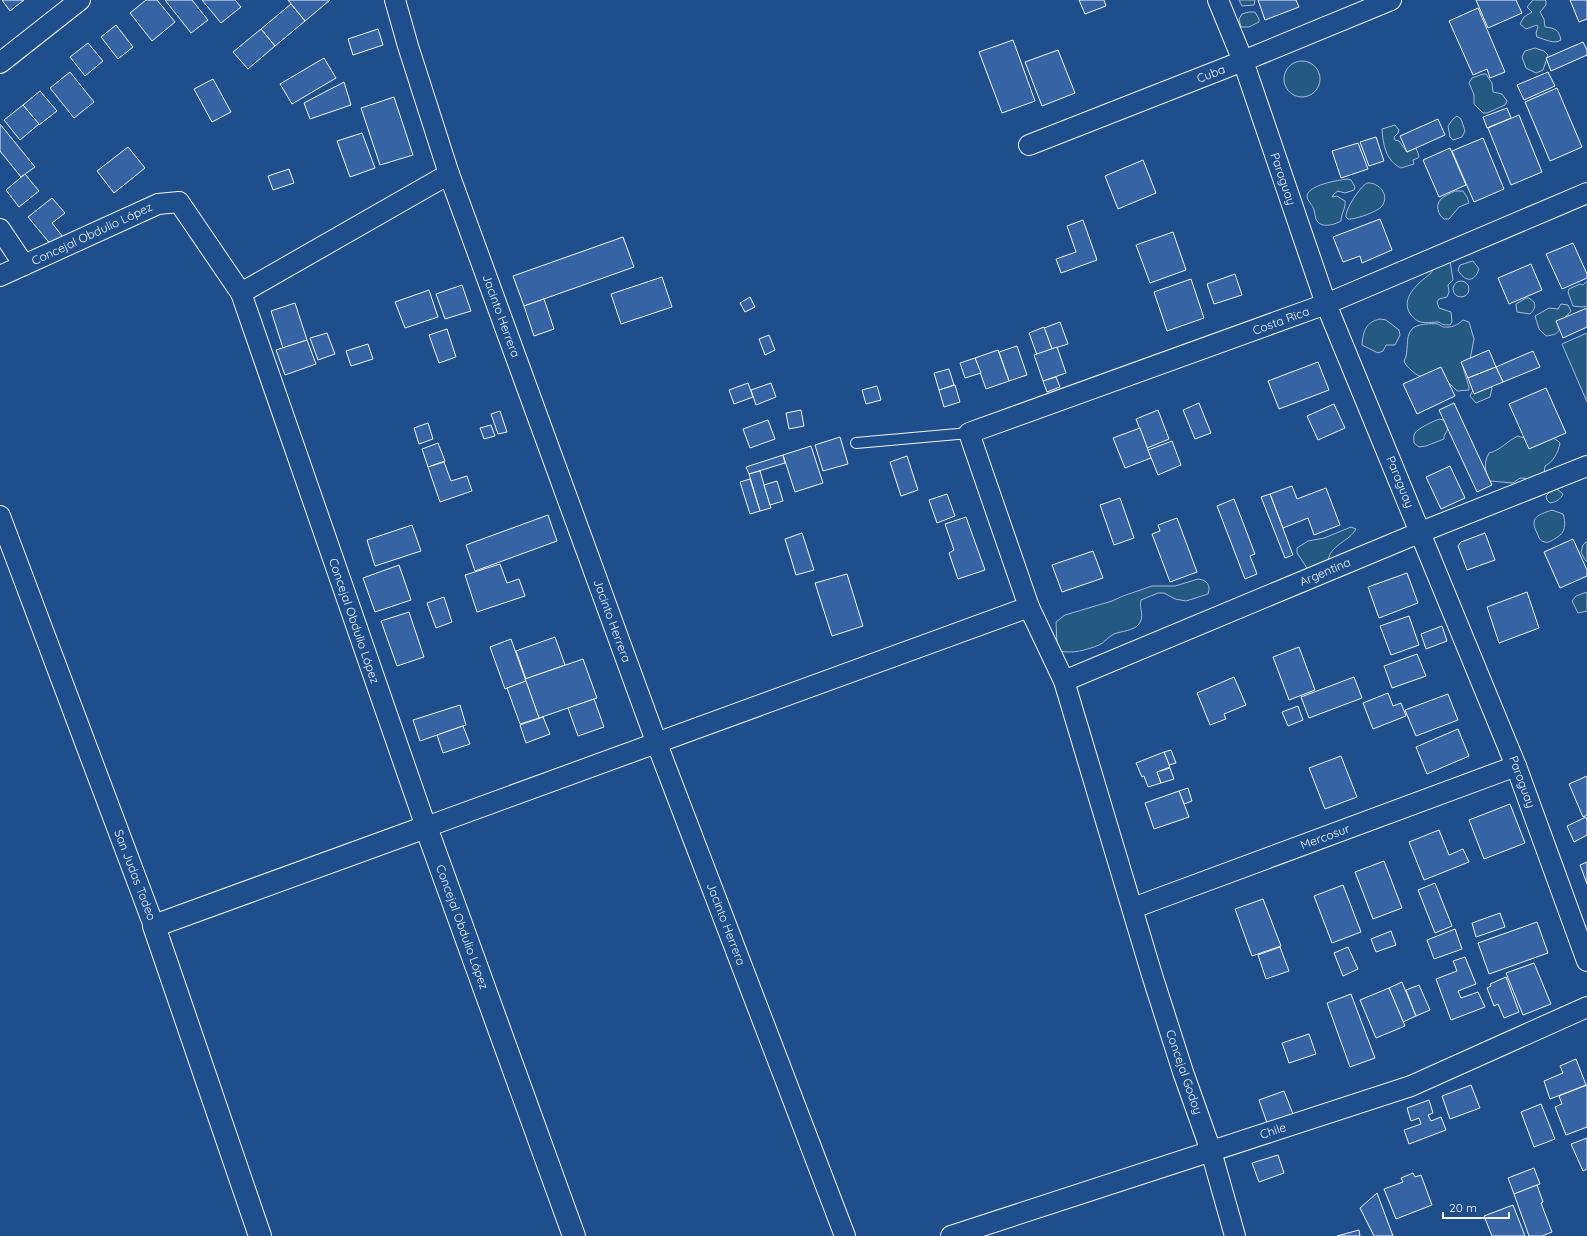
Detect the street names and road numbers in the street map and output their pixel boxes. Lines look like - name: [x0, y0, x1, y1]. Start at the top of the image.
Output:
- street label: Cuba: [1194, 61, 1227, 86]
- street label: Paraguay: [1268, 151, 1299, 207]
- street label: Concejal Obdulio López: [29, 199, 155, 268]
- street label: Jacinto Herrera: [479, 272, 523, 359]
- street label: Costa Rica: [1250, 303, 1311, 338]
- street label: Paraguay: [1383, 454, 1418, 510]
- street label: Argentina: [1297, 554, 1353, 589]
- street label: Concejal Obdulio López: [326, 556, 383, 686]
- street label: Jacinto Herrera: [590, 577, 634, 664]
- street label: Paraguay: [1506, 754, 1539, 810]
- street label: Mercosur: [1298, 821, 1352, 852]
- street label: San Judas Tadeo: [111, 827, 160, 922]
- street label: Concejal Obdulio López: [433, 862, 492, 991]
- street label: Jacinto Herrera: [704, 880, 749, 967]
- street label: Concejal Godoy: [1163, 1028, 1206, 1116]
- street label: Chile: [1258, 1119, 1288, 1142]

